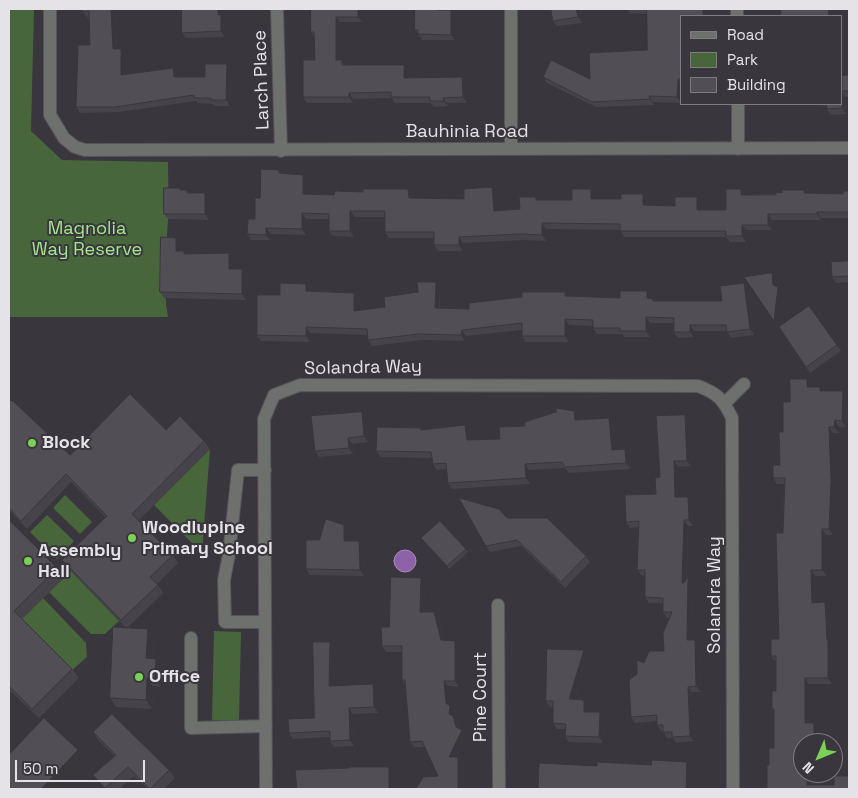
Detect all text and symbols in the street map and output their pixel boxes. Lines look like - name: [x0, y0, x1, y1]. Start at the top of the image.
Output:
- legend: [680, 15, 843, 105]
- text: Road: [727, 25, 764, 44]
- street label: Larch Place: [249, 30, 275, 130]
- text: Park: [727, 50, 758, 69]
- text: Building: [727, 75, 786, 94]
- street label: Bauhinia Road: [405, 121, 529, 143]
- park label: Magnolia Way Reserve: [32, 218, 142, 260]
- street label: Solandra Way: [304, 356, 422, 380]
- place label: Block: [42, 432, 90, 454]
- marker: Block: [26, 437, 38, 449]
- place label: Woodlupine Primary School: [142, 517, 273, 560]
- marker: Woodlupine Primary School: [126, 532, 138, 544]
- street label: Solandra Way: [704, 536, 726, 654]
- place label: Assembly Hall: [38, 540, 121, 582]
- marker: Assembly Hall: [22, 555, 34, 567]
- street label: Pine Court: [470, 652, 492, 742]
- place label: Office: [149, 666, 200, 688]
- marker: Office: [133, 671, 145, 683]
- north arrow: [793, 733, 843, 783]
- scale bar: [18, 750, 148, 782]
- text: N: [798, 758, 818, 778]
- text: 50 m: [23, 759, 58, 778]

